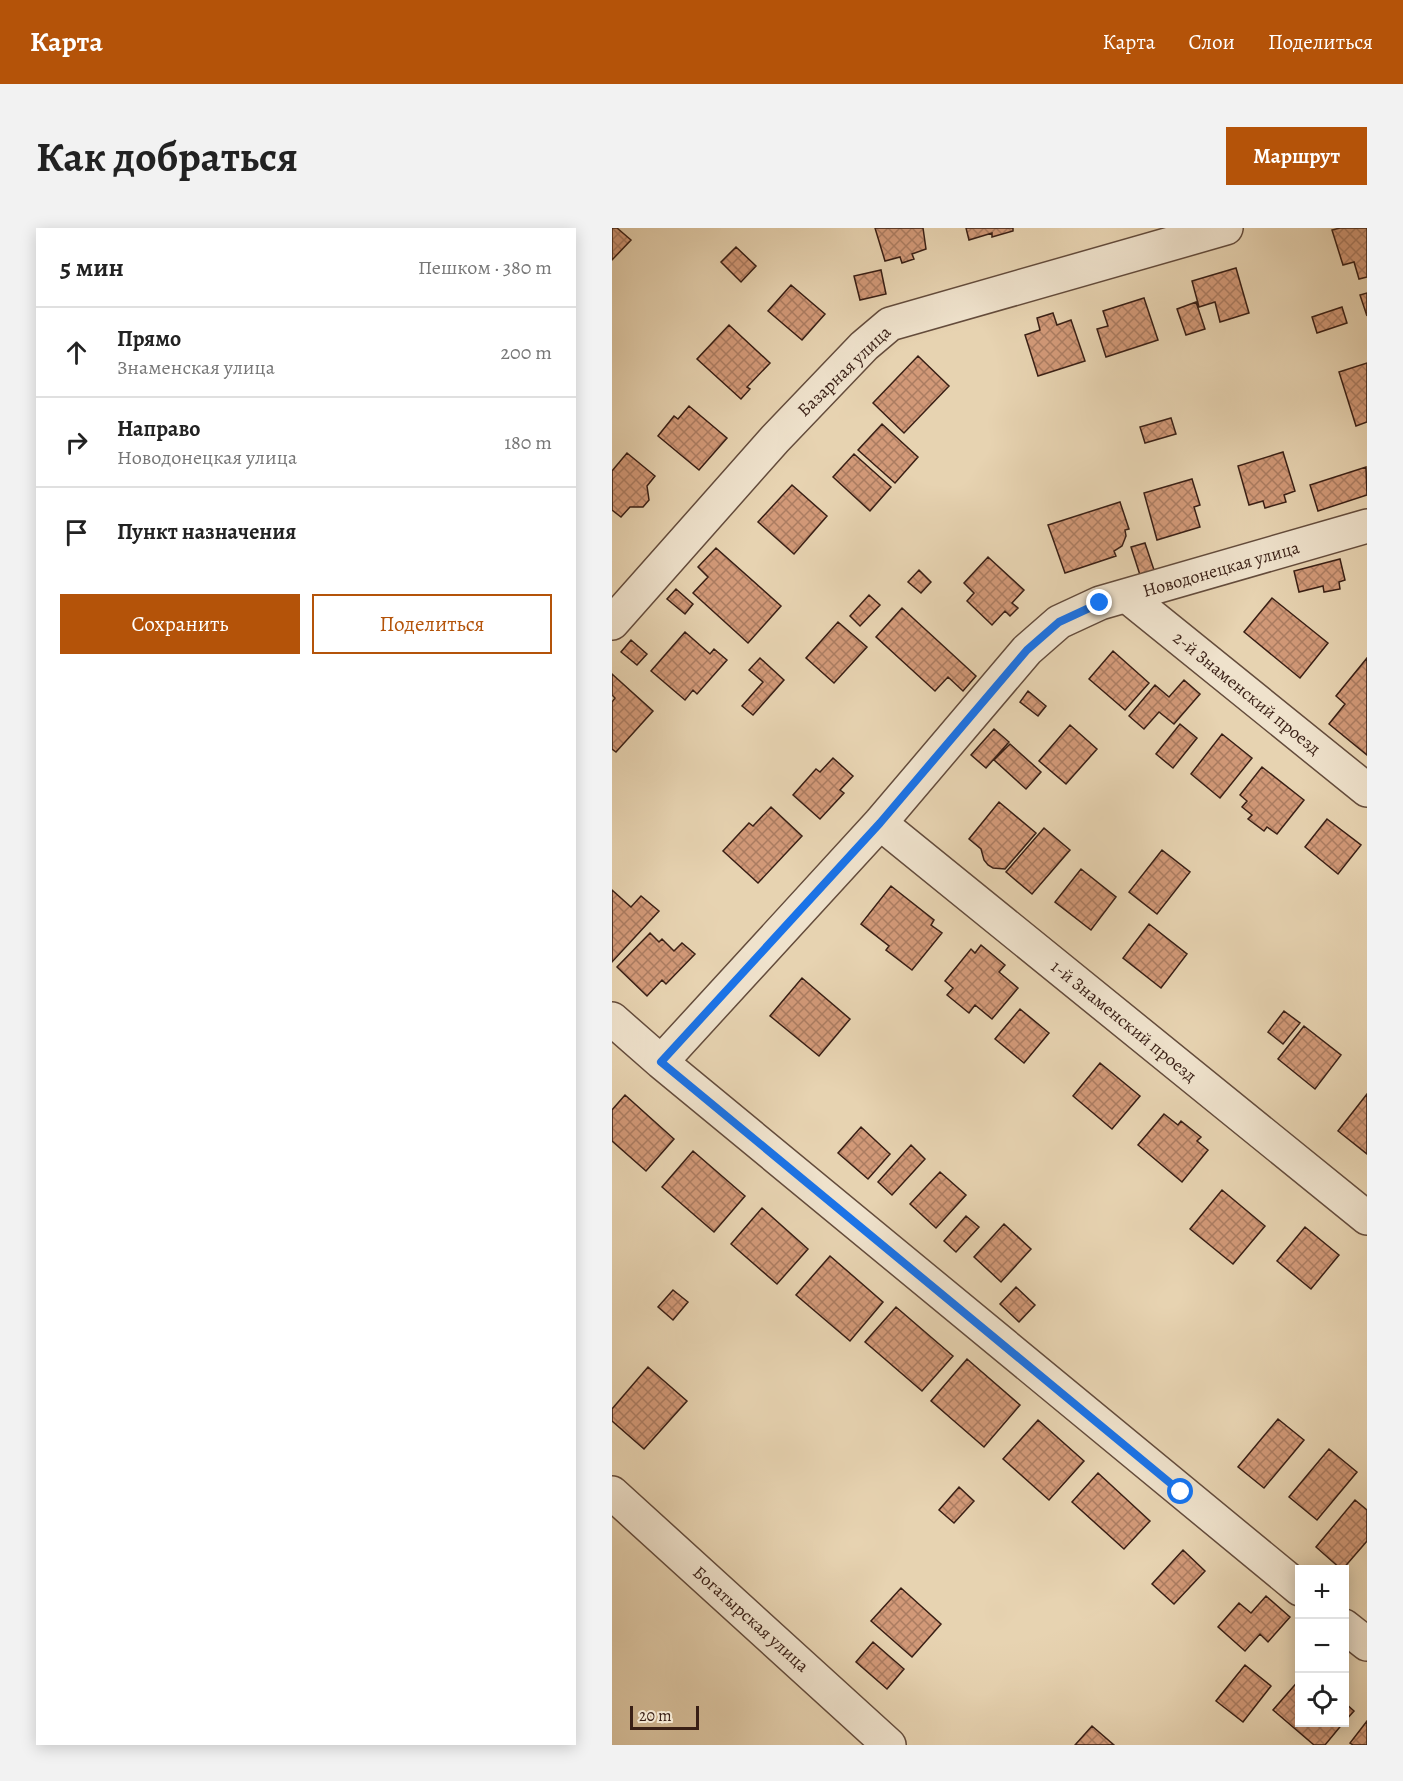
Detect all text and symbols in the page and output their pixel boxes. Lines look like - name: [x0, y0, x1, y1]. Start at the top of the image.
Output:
- text: Карта: [30, 23, 103, 61]
- text: Карта: [1102, 28, 1155, 56]
- text: Слои: [1188, 28, 1235, 56]
- text: Поделиться: [1268, 28, 1373, 56]
- button: Маршрут: [1226, 127, 1367, 185]
- text: Как добраться: [36, 128, 298, 185]
- text: 5 мин: [60, 250, 124, 285]
- text: Пешком · 380 m: [418, 254, 552, 281]
- street label: Базарная улица: [792, 320, 897, 422]
- text: Прямо: [117, 324, 181, 354]
- icon: ahead: [60, 336, 93, 369]
- text: 200 m: [501, 339, 552, 366]
- text: Знаменская улица: [117, 354, 275, 381]
- text: Направо: [117, 414, 200, 444]
- icon: right: [60, 426, 93, 459]
- text: 180 m: [504, 429, 552, 456]
- text: Новодонецкая улица: [117, 444, 297, 471]
- icon: arrive: [60, 516, 93, 549]
- text: Пункт назначения: [117, 517, 296, 547]
- street label: Новодонецкая улица: [1140, 535, 1303, 603]
- route end: [1086, 589, 1112, 615]
- button: Сохранить: [60, 594, 300, 654]
- button: Поделиться: [312, 594, 552, 654]
- street label: 2-й Знаменский проезд: [1168, 626, 1326, 760]
- street label: 1-й Знаменский проезд: [1046, 955, 1202, 1087]
- route start: [1167, 1478, 1193, 1504]
- street label: Богатырская улица: [688, 1560, 815, 1678]
- map controls: [1295, 1565, 1349, 1727]
- button: +: [1295, 1565, 1349, 1619]
- button: −: [1295, 1619, 1349, 1673]
- button: locate: [1295, 1673, 1349, 1727]
- scale bar: [630, 1703, 699, 1730]
- text: 20 m: [639, 1705, 672, 1727]

